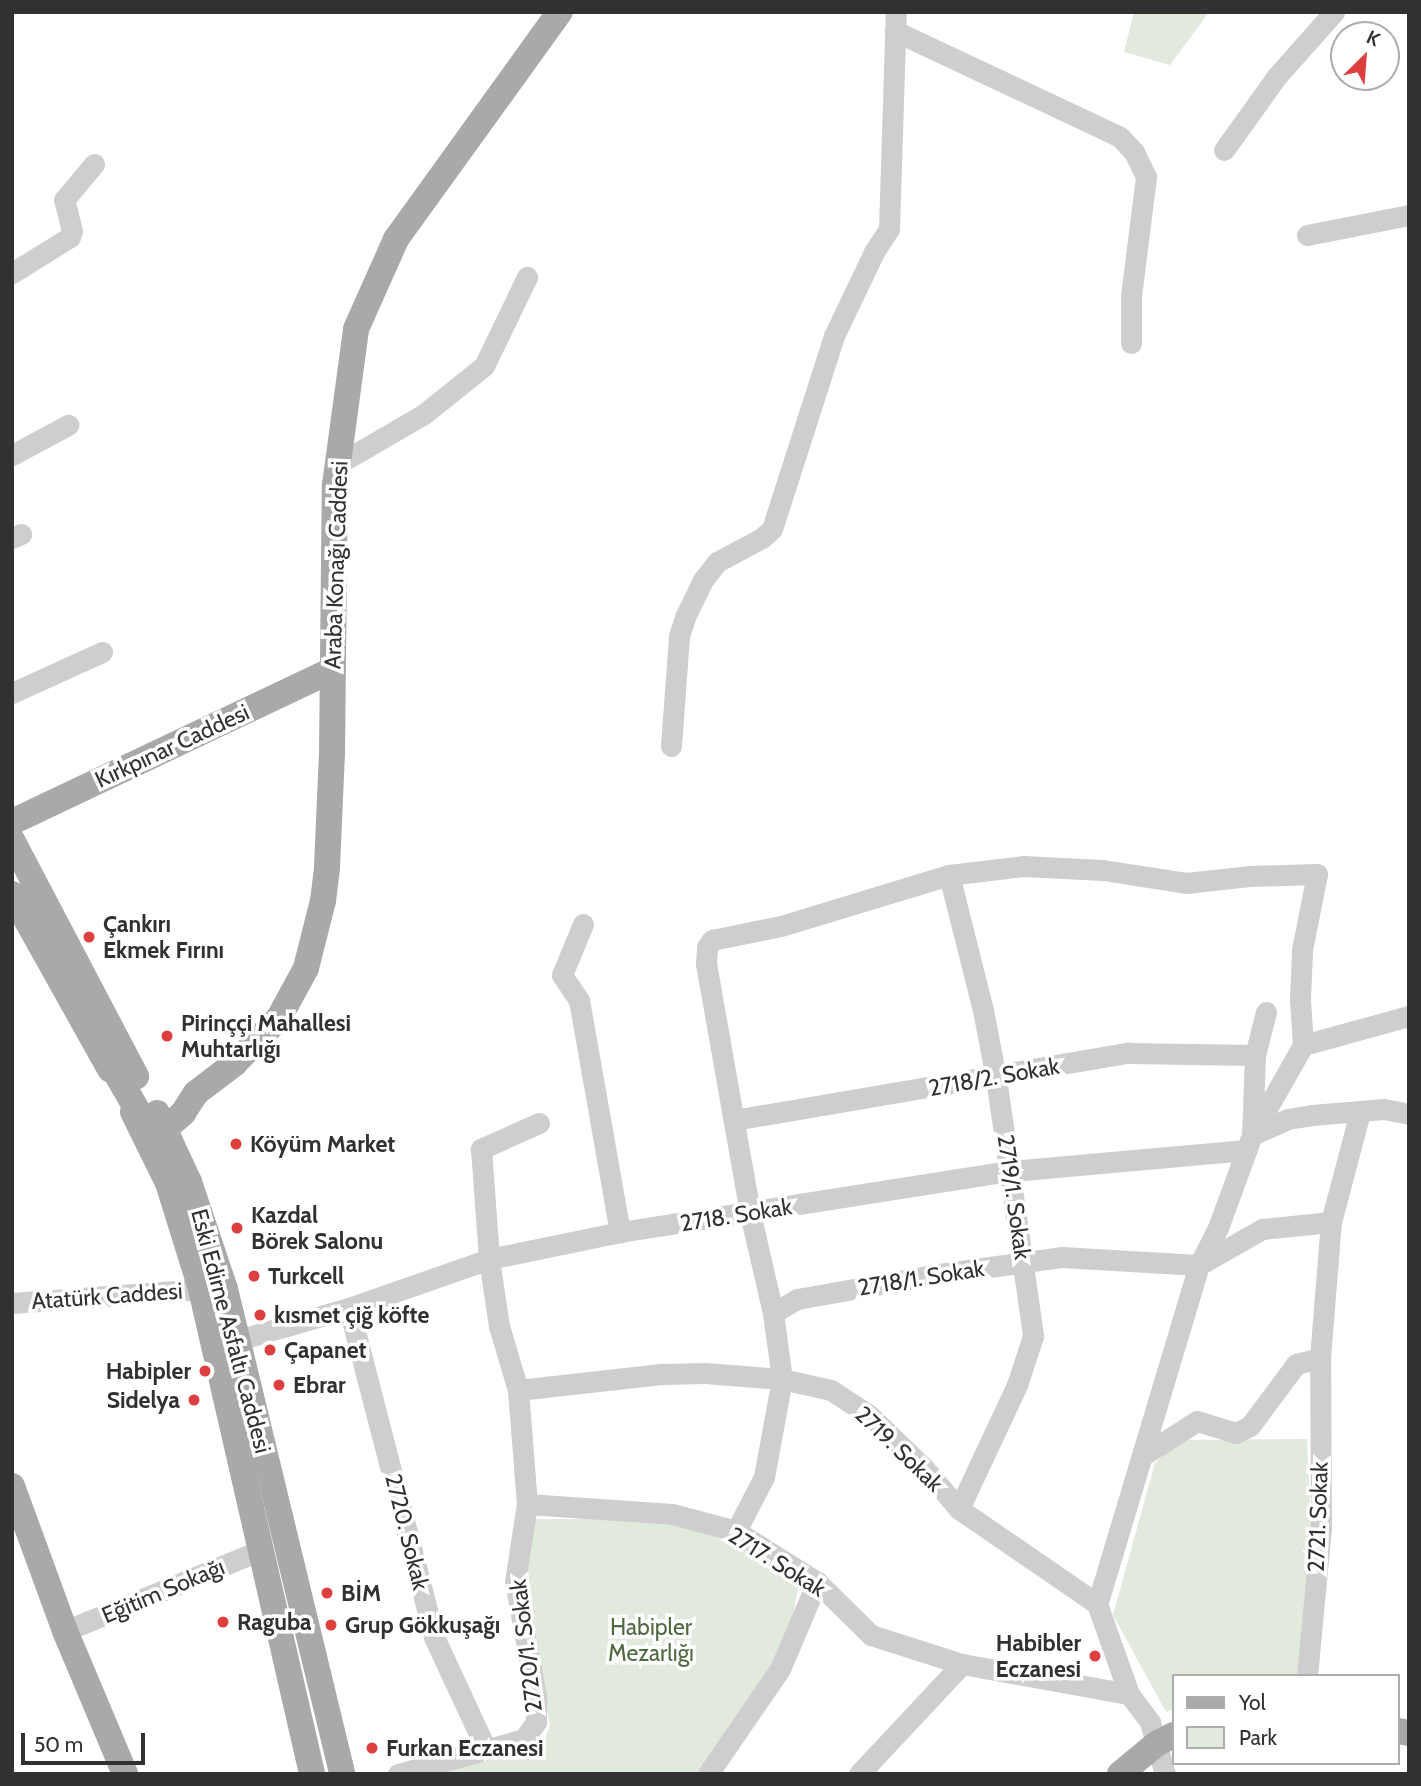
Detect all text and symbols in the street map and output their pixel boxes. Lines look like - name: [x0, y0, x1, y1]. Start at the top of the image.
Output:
- north arrow: [1330, 21, 1400, 91]
- text: K: [1363, 25, 1383, 51]
- street label: Araba Konağı Caddesi: [319, 460, 353, 670]
- street label: Kırkpınar Caddesi: [91, 698, 253, 794]
- place label: Çankırı Ekmek Fırını: [103, 910, 224, 964]
- marker: Çankırı Ekmek Fırını: [81, 929, 97, 945]
- place label: Pirinççi Mahallesi Muhtarlığı: [181, 1009, 351, 1063]
- marker: Pirinççi Mahallesi Muhtarlığı: [159, 1028, 175, 1044]
- street label: 2718/2. Sokak: [927, 1052, 1061, 1102]
- place label: Köyüm Market: [250, 1130, 395, 1158]
- street label: 2719/1. Sokak: [992, 1133, 1036, 1261]
- marker: Köyüm Market: [228, 1136, 244, 1152]
- street label: 2718. Sokak: [678, 1193, 794, 1237]
- place label: Kazdal Börek Salonu: [251, 1201, 383, 1255]
- street label: Eski Edirne Asfaltı Caddesi: [185, 1206, 277, 1456]
- marker: Kazdal Börek Salonu: [229, 1220, 245, 1236]
- street label: 2718/1. Sokak: [856, 1254, 986, 1302]
- place label: Turkcell: [268, 1262, 344, 1290]
- marker: Turkcell: [246, 1268, 262, 1284]
- street label: Atatürk Caddesi: [30, 1277, 184, 1315]
- place label: kısmet çiğ köfte: [274, 1301, 429, 1329]
- marker: kısmet çiğ köfte: [252, 1307, 268, 1323]
- place label: Çapanet: [284, 1336, 367, 1364]
- marker: Çapanet: [262, 1342, 278, 1358]
- place label: Habipler: [106, 1357, 191, 1385]
- marker: Habipler: [197, 1363, 213, 1379]
- place label: Ebrar: [293, 1371, 346, 1399]
- marker: Ebrar: [271, 1377, 287, 1393]
- place label: Sidelya: [107, 1386, 180, 1414]
- marker: Sidelya: [186, 1392, 202, 1408]
- street label: 2719. Sokak: [849, 1400, 949, 1498]
- street label: 2721. Sokak: [1302, 1461, 1334, 1573]
- street label: 2720. Sokak: [379, 1471, 435, 1593]
- street label: 2717. Sokak: [723, 1521, 831, 1603]
- street label: Eğitim Sokağı: [97, 1553, 229, 1629]
- street label: 2720/1. Sokak: [504, 1578, 548, 1714]
- place label: BİM: [341, 1579, 381, 1607]
- marker: BİM: [319, 1585, 335, 1601]
- place label: Raguba: [237, 1608, 312, 1636]
- place label: Grup Gökkuşağı: [345, 1611, 500, 1639]
- park label: Habipler Mezarlığı: [608, 1613, 694, 1667]
- marker: Raguba: [215, 1614, 231, 1630]
- marker: Grup Gökkuşağı: [323, 1617, 339, 1633]
- place label: Habibler Eczanesi: [996, 1629, 1081, 1683]
- marker: Habibler Eczanesi: [1087, 1648, 1103, 1664]
- legend: [1172, 1674, 1400, 1765]
- text: Yol: [1239, 1690, 1266, 1715]
- scale bar: [24, 1720, 149, 1764]
- text: Park: [1239, 1725, 1277, 1750]
- text: 50 m: [34, 1732, 83, 1757]
- place label: Furkan Eczanesi: [386, 1734, 543, 1762]
- marker: Furkan Eczanesi: [364, 1740, 380, 1756]

